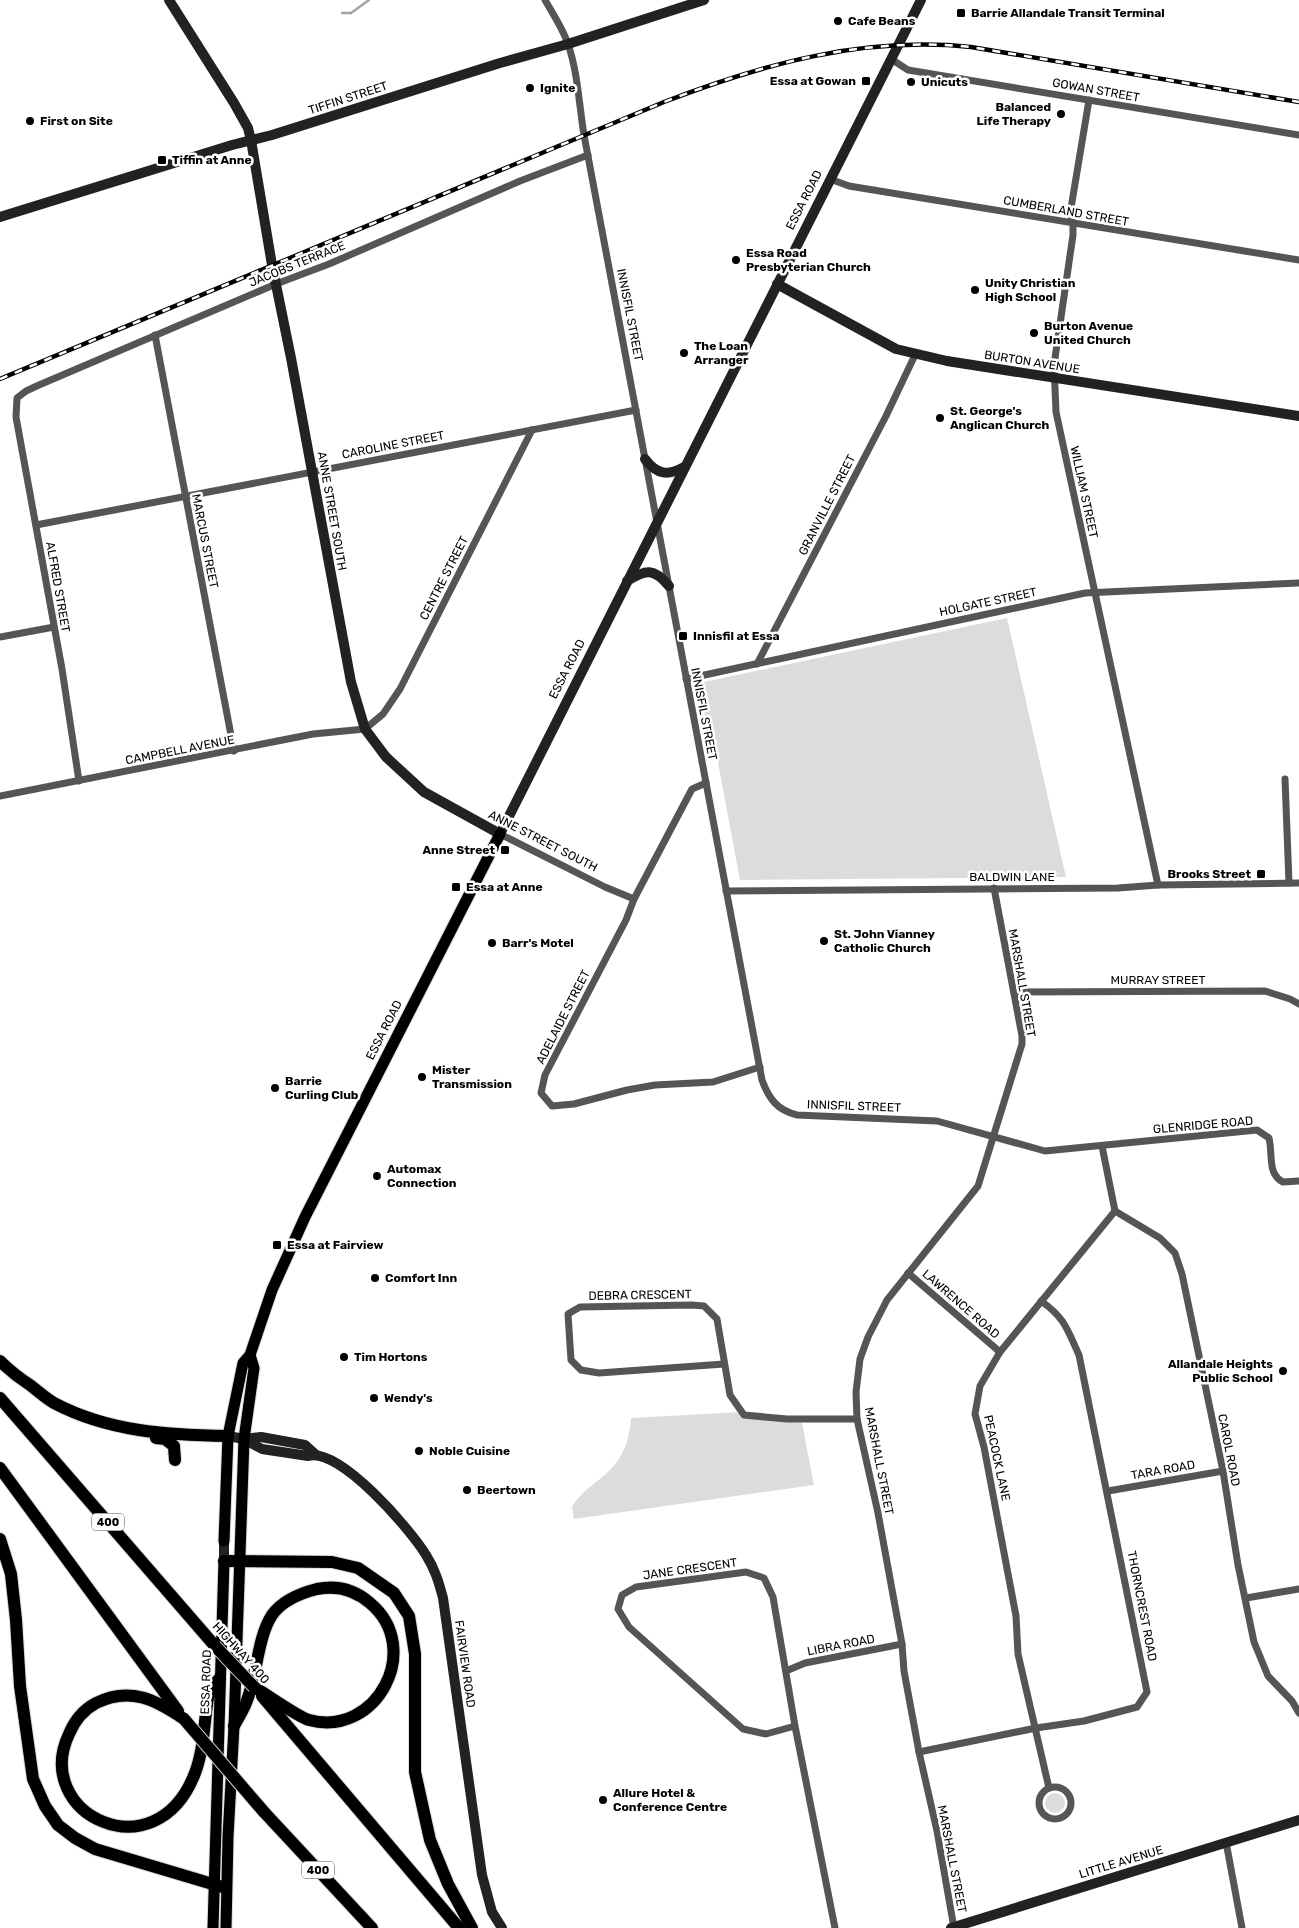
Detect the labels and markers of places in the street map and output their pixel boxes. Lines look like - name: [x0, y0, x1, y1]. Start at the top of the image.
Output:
- place label: Barrie Allandale Transit Terminal: [971, 6, 1165, 20]
- marker: Barrie Allandale Transit Terminal: [955, 7, 967, 19]
- place label: Cafe Beans: [848, 14, 916, 28]
- marker: Cafe Beans: [832, 15, 844, 27]
- place label: Essa at Gowan: [770, 74, 856, 88]
- marker: Essa at Gowan: [860, 75, 872, 87]
- place label: Unicuts: [921, 75, 968, 89]
- marker: Unicuts: [905, 76, 917, 88]
- place label: Ignite: [540, 81, 575, 95]
- marker: Ignite: [524, 82, 536, 94]
- place label: Balanced Life Therapy: [977, 100, 1051, 128]
- marker: Balanced Life Therapy: [1055, 108, 1067, 120]
- place label: First on Site: [40, 114, 113, 128]
- marker: First on Site: [24, 115, 36, 127]
- place label: Tiffin at Anne: [172, 153, 252, 167]
- marker: Tiffin at Anne: [156, 154, 168, 166]
- place label: Essa Road Presbyterian Church: [746, 246, 871, 274]
- marker: Essa Road Presbyterian Church: [730, 254, 742, 266]
- place label: Unity Christian High School: [985, 276, 1076, 304]
- marker: Unity Christian High School: [969, 284, 981, 296]
- place label: Burton Avenue United Church: [1044, 319, 1133, 347]
- marker: Burton Avenue United Church: [1028, 327, 1040, 339]
- place label: The Loan Arranger: [694, 339, 749, 367]
- marker: The Loan Arranger: [678, 347, 690, 359]
- place label: St. George's Anglican Church: [950, 404, 1050, 432]
- marker: St. George's Anglican Church: [934, 412, 946, 424]
- place label: Innisfil at Essa: [693, 629, 780, 643]
- marker: Innisfil at Essa: [677, 630, 689, 642]
- place label: Anne Street: [422, 843, 495, 857]
- marker: Anne Street: [499, 844, 511, 856]
- place label: Brooks Street: [1168, 867, 1251, 881]
- marker: Brooks Street: [1255, 868, 1267, 880]
- place label: Essa at Anne: [466, 880, 543, 894]
- marker: Essa at Anne: [450, 881, 462, 893]
- place label: St. John Vianney Catholic Church: [834, 927, 935, 955]
- marker: St. John Vianney Catholic Church: [818, 935, 830, 947]
- place label: Barr's Motel: [502, 936, 574, 950]
- marker: Barr's Motel: [486, 937, 498, 949]
- place label: Mister Transmission: [432, 1063, 512, 1091]
- marker: Mister Transmission: [416, 1071, 428, 1083]
- place label: Barrie Curling Club: [285, 1074, 359, 1102]
- marker: Barrie Curling Club: [269, 1082, 281, 1094]
- place label: Automax Connection: [387, 1162, 457, 1190]
- marker: Automax Connection: [371, 1170, 383, 1182]
- place label: Essa at Fairview: [287, 1238, 383, 1252]
- marker: Essa at Fairview: [271, 1239, 283, 1251]
- place label: Comfort Inn: [385, 1271, 457, 1285]
- marker: Comfort Inn: [369, 1272, 381, 1284]
- place label: Tim Hortons: [354, 1350, 428, 1364]
- marker: Tim Hortons: [338, 1351, 350, 1363]
- place label: Allandale Heights Public School: [1168, 1357, 1273, 1385]
- marker: Allandale Heights Public School: [1277, 1365, 1289, 1377]
- place label: Wendy's: [384, 1391, 433, 1405]
- marker: Wendy's: [368, 1392, 380, 1404]
- place label: Noble Cuisine: [429, 1444, 510, 1458]
- marker: Noble Cuisine: [413, 1445, 425, 1457]
- place label: Beertown: [477, 1483, 536, 1497]
- marker: Beertown: [461, 1484, 473, 1496]
- place label: Allure Hotel & Conference Centre: [613, 1786, 727, 1814]
- marker: Allure Hotel & Conference Centre: [597, 1794, 609, 1806]

